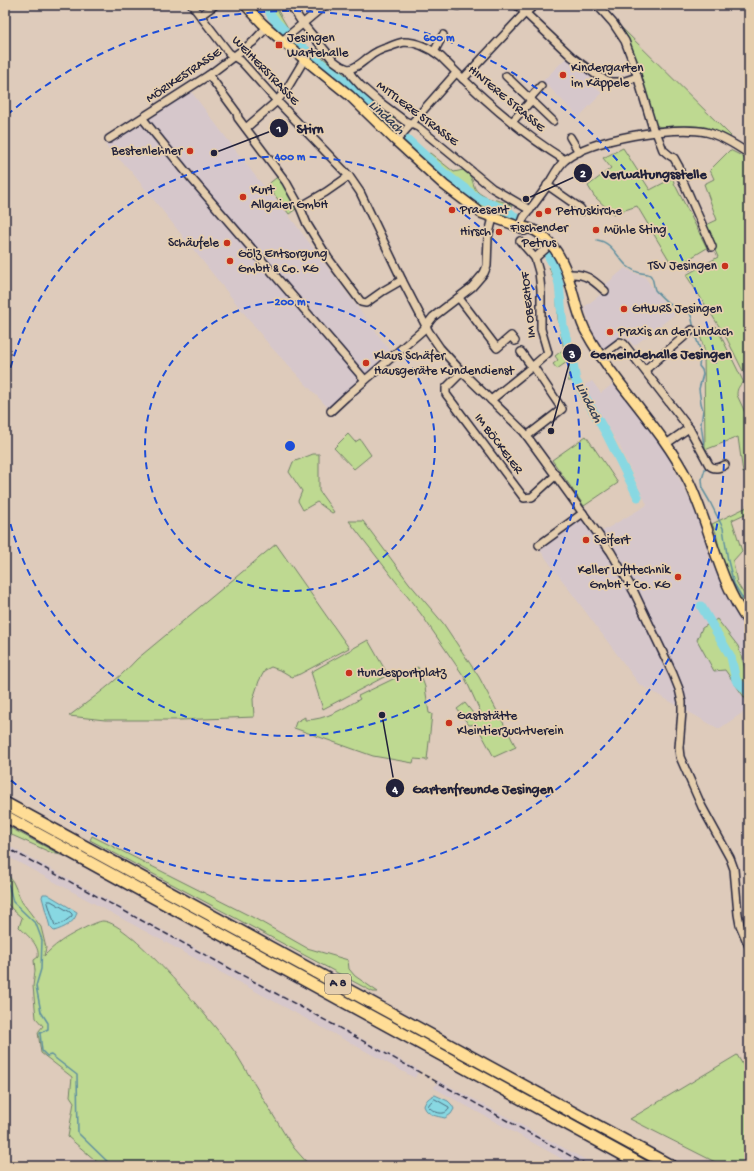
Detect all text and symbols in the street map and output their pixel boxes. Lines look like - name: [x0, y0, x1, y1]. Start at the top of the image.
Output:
- place label: Jesingen Wartehalle: [287, 31, 349, 61]
- text: 600 m: [423, 32, 455, 46]
- street label: WEIHERSTRASSE: [228, 33, 302, 109]
- marker: Jesingen Wartehalle: [274, 40, 284, 50]
- street label: MÖRIKESTRASSE: [143, 45, 225, 107]
- place label: Kindergarten im Käppele: [571, 61, 644, 91]
- street label: HINTERE STRASSE: [464, 62, 548, 136]
- marker: Kindergarten im Käppele: [558, 70, 568, 80]
- street label: MITTLERE STRASSE: [373, 78, 462, 150]
- water label: Lindach: [364, 97, 408, 139]
- callout: Stirn: [269, 115, 332, 141]
- text: Stirn: [297, 122, 324, 139]
- text: 1: [276, 123, 282, 137]
- place label: Bestenlehner: [111, 144, 183, 159]
- marker: Bestenlehner: [185, 146, 195, 156]
- text: 400 m: [274, 151, 306, 165]
- callout: Verwaltungsstelle: [573, 160, 715, 186]
- text: Verwaltungsstelle: [600, 167, 707, 184]
- text: 2: [580, 168, 586, 182]
- place label: Kurt Allgaier GmbH: [251, 183, 329, 213]
- marker: Kurt Allgaier GmbH: [238, 192, 248, 202]
- place label: Praesent: [459, 203, 510, 218]
- place label: Petruskirche: [555, 204, 622, 219]
- marker: Praesent: [447, 205, 457, 215]
- marker: Petruskirche: [543, 206, 553, 216]
- marker: Fischender Petrus: [534, 209, 544, 219]
- place label: Fischender Petrus: [509, 221, 569, 251]
- place label: Mühle Sting: [604, 223, 666, 238]
- place label: Hirsch: [460, 225, 491, 240]
- marker: Mühle Sting: [591, 225, 601, 235]
- marker: Hirsch: [494, 227, 504, 237]
- place label: Schäufele: [168, 236, 219, 251]
- marker: Schäufele: [222, 238, 232, 248]
- place label: Gölz Entsorgung GmbH & Co. KG: [238, 247, 327, 277]
- marker: Gölz Entsorgung GmbH & Co. KG: [225, 256, 235, 266]
- place label: TSV Jesingen: [647, 259, 718, 274]
- marker: TSV Jesingen: [720, 261, 730, 271]
- street label: IM OBERHOF: [518, 270, 540, 339]
- text: 200 m: [275, 296, 306, 310]
- place label: GHWRS Jesingen: [632, 302, 723, 317]
- marker: GHWRS Jesingen: [619, 304, 629, 314]
- place label: Praxis an der Lindach: [617, 325, 733, 340]
- marker: Praxis an der Lindach: [605, 327, 615, 337]
- callout: Gemeindehalle Jesingen: [562, 340, 740, 366]
- text: Gemeindehalle Jesingen: [590, 347, 732, 364]
- place label: Klaus Schäfer Hausgeräte Kundendienst: [374, 349, 516, 379]
- text: 3: [568, 349, 575, 363]
- marker: Klaus Schäfer Hausgeräte Kundendienst: [361, 358, 371, 368]
- water label: Lindach: [571, 380, 606, 426]
- street label: IM BÖCKELER: [470, 411, 526, 478]
- centre of rings: [283, 439, 297, 453]
- place label: Seifert: [594, 533, 632, 548]
- marker: Seifert: [581, 535, 591, 545]
- place label: Keller Lufttechnik GmbH + Co. KG: [578, 563, 671, 593]
- marker: Keller Lufttechnik GmbH + Co. KG: [673, 572, 683, 582]
- place label: Hundesportplatz: [357, 666, 448, 681]
- marker: Hundesportplatz: [344, 668, 354, 678]
- place label: Gaststätte Kleintierzuchtverein: [457, 709, 564, 739]
- marker: Gaststätte Kleintierzuchtverein: [444, 718, 454, 728]
- callout: Gartenfreunde Jesingen: [385, 775, 562, 801]
- text: Gartenfreunde Jesingen: [413, 782, 554, 799]
- text: 4: [391, 784, 398, 798]
- road number: A 8: [325, 974, 351, 994]

